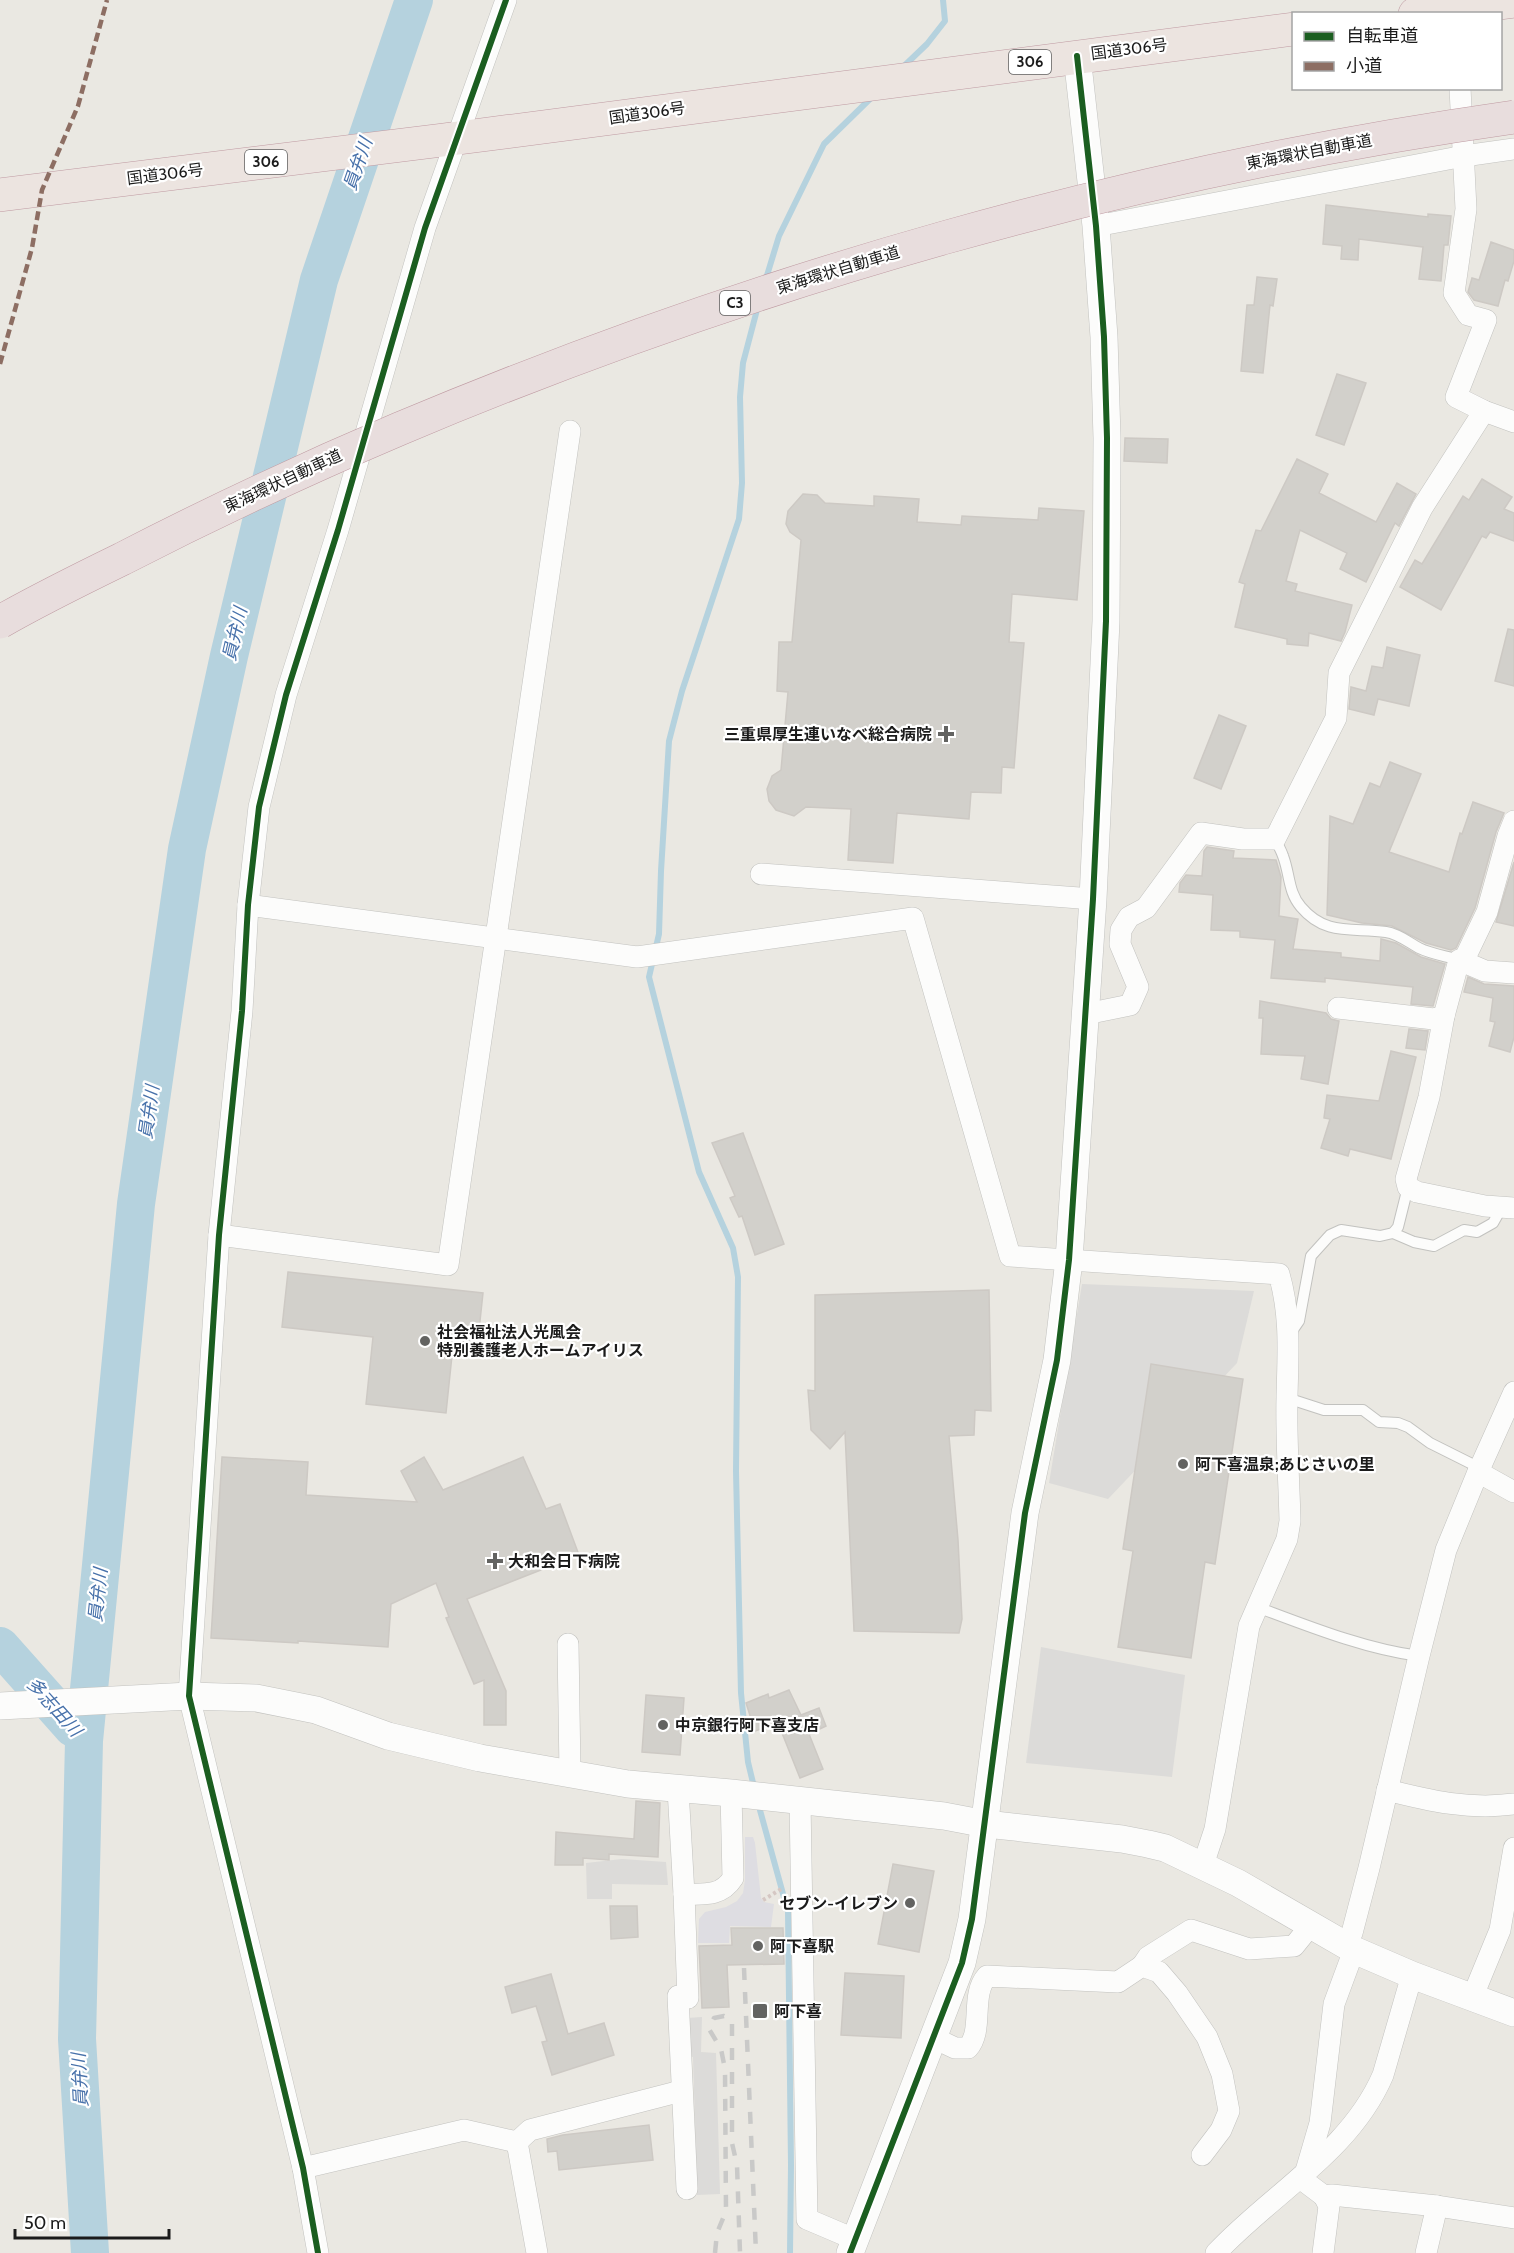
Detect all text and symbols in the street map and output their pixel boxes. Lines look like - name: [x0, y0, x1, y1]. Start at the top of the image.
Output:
- legend: [1292, 12, 1502, 90]
- text: 自転車道: [1346, 25, 1418, 47]
- street label: 国道306号: [1090, 35, 1168, 63]
- road number: 306: [1009, 50, 1051, 74]
- text: 小道: [1346, 55, 1382, 77]
- street label: 国道306号: [608, 98, 686, 128]
- street label: 東海環状自動車道: [1244, 130, 1374, 174]
- water label: 員弁川: [339, 133, 378, 193]
- road number: 306: [245, 150, 287, 174]
- street label: 国道306号: [126, 160, 204, 188]
- street label: 東海環状自動車道: [774, 242, 902, 298]
- road number: C3: [720, 291, 750, 315]
- street label: 東海環状自動車道: [221, 445, 345, 517]
- water label: 員弁川: [218, 603, 252, 663]
- place label: 三重県厚生連いなべ総合病院: [724, 725, 932, 744]
- marker: 三重県厚生連いなべ総合病院: [937, 725, 955, 743]
- water label: 員弁川: [134, 1082, 164, 1140]
- place label: 社会福祉法人光風会 特別養護老人ホームアイリス: [437, 1323, 644, 1360]
- marker: 社会福祉法人光風会 特別養護老人ホームアイリス: [418, 1334, 432, 1348]
- place label: 阿下喜温泉;あじさいの里: [1195, 1455, 1375, 1474]
- marker: 阿下喜温泉;あじさいの里: [1176, 1457, 1190, 1471]
- marker: 大和会日下病院: [486, 1552, 504, 1570]
- place label: 大和会日下病院: [508, 1552, 620, 1571]
- water label: 員弁川: [84, 1565, 112, 1623]
- water label: 多志田川: [22, 1673, 88, 1743]
- place label: 中京銀行阿下喜支店: [675, 1716, 819, 1735]
- marker: 中京銀行阿下喜支店: [656, 1718, 670, 1732]
- place label: セブン-イレブン: [779, 1894, 898, 1913]
- marker: セブン-イレブン: [903, 1896, 917, 1910]
- place label: 阿下喜駅: [770, 1937, 834, 1956]
- marker: 阿下喜駅: [751, 1939, 765, 1953]
- marker: 阿下喜: [751, 2002, 769, 2020]
- place label: 阿下喜: [774, 2002, 822, 2021]
- water label: 員弁川: [67, 2050, 92, 2108]
- scale bar: [15, 2202, 170, 2240]
- text: 50 m: [24, 2212, 66, 2234]

